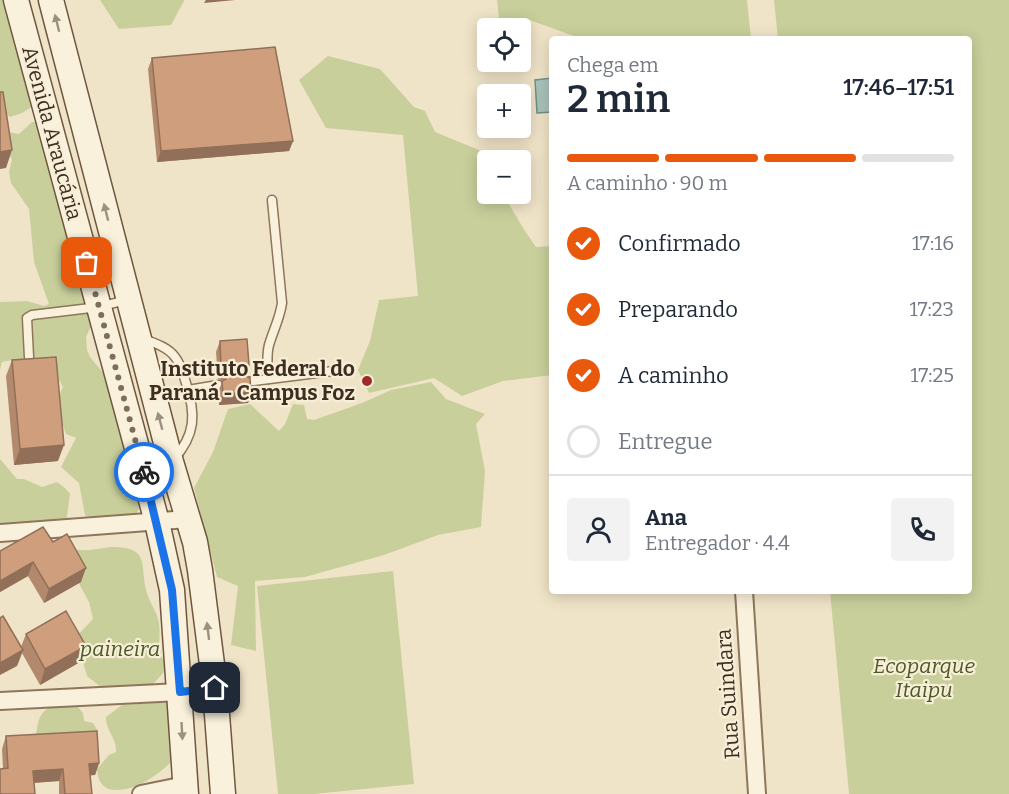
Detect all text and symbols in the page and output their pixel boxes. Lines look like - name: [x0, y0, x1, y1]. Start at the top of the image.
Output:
- one-way arrow: [52, 14, 61, 32]
- map controls: [477, 18, 531, 204]
- button: locate: [477, 18, 531, 72]
- street label: Avenida Araucária: [16, 43, 88, 223]
- text: Chega em: [567, 53, 659, 77]
- text: 17:46–17:51: [843, 74, 954, 101]
- text: 2 min: [567, 76, 670, 122]
- button: +: [477, 84, 531, 138]
- button: −: [477, 150, 531, 204]
- text: A caminho · 90 m: [567, 171, 728, 195]
- one-way arrow: [100, 203, 110, 221]
- icon: check: [567, 227, 600, 260]
- text: Confirmado: [618, 230, 741, 257]
- text: 17:16: [912, 231, 954, 255]
- pin: [61, 237, 112, 288]
- icon: bag: [70, 246, 103, 279]
- icon: check: [567, 293, 600, 326]
- text: Preparando: [618, 296, 738, 323]
- text: 17:23: [910, 297, 954, 321]
- place label: Instituto Federal do Paraná - Campus Foz: [149, 356, 355, 406]
- icon: check: [567, 359, 600, 392]
- text: A caminho: [618, 362, 729, 389]
- text: 17:25: [910, 363, 954, 387]
- marker: Instituto Federal do Paraná - Campus Foz: [360, 374, 374, 388]
- one-way arrow: [155, 412, 164, 430]
- text: Entregue: [618, 428, 713, 455]
- courier: [114, 442, 174, 502]
- icon: bike: [128, 456, 161, 489]
- button: person: [567, 498, 630, 561]
- button: phone: [891, 498, 954, 561]
- text: Ana: [645, 504, 687, 531]
- text: Entregador · 4.4: [645, 531, 790, 555]
- one-way arrow: [203, 622, 213, 641]
- street label: Rua Suindara: [710, 627, 746, 760]
- park label: paineira: [78, 636, 160, 662]
- park label: Ecoparque Itaipu: [873, 653, 975, 703]
- pin: [189, 662, 240, 713]
- icon: home: [198, 671, 231, 704]
- one-way arrow: [177, 721, 187, 740]

